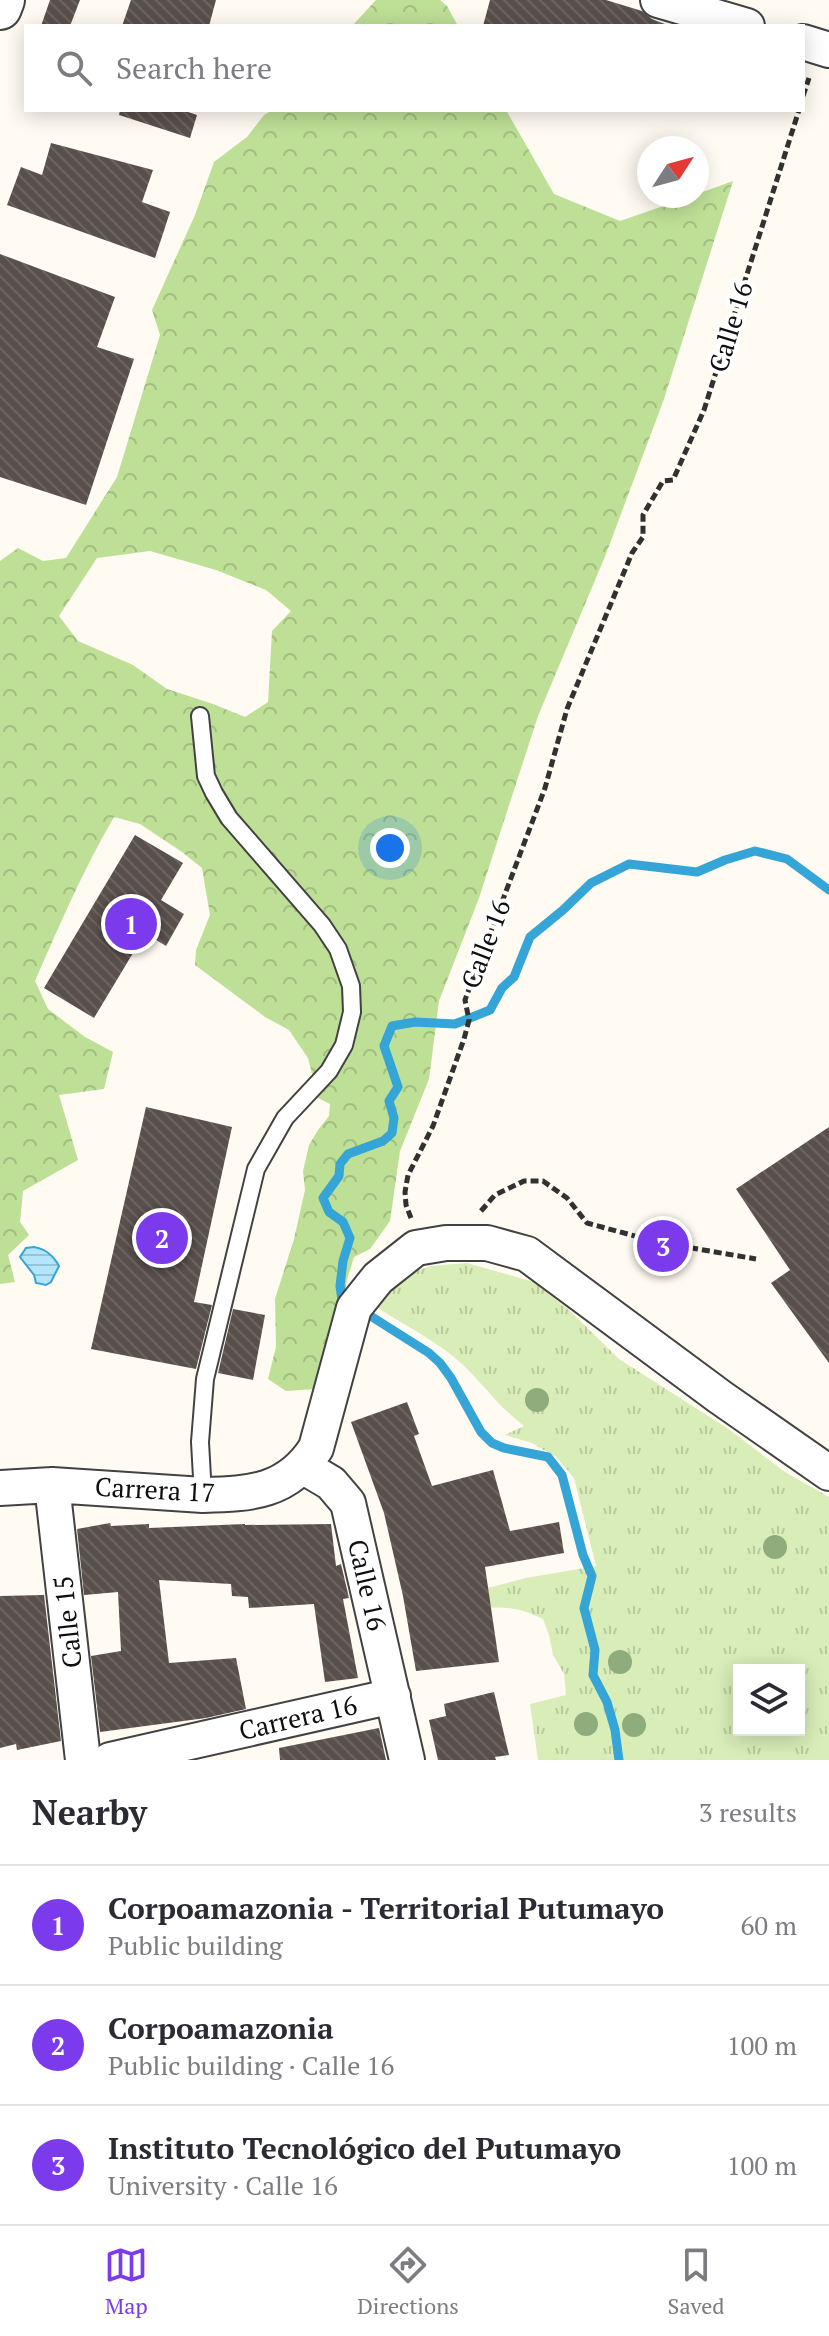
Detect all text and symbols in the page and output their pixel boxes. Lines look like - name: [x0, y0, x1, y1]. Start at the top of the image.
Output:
- search box: [24, 24, 805, 112]
- icon: search: [52, 46, 96, 90]
- text: Search here: [116, 48, 272, 88]
- north arrow: [637, 136, 709, 208]
- street label: Calle 16: [700, 277, 760, 376]
- your location: [370, 828, 410, 868]
- pin: 1: [105, 894, 157, 954]
- street label: Calle 16: [453, 894, 518, 993]
- pin: 2: [136, 1208, 188, 1268]
- pin: 3: [637, 1216, 689, 1276]
- street label: Carrera 17: [94, 1469, 216, 1509]
- street label: Calle 16: [341, 1536, 395, 1634]
- street label: Calle 15: [45, 1574, 89, 1670]
- map controls: [733, 1664, 805, 1736]
- button: layers: [733, 1664, 805, 1736]
- street label: Carrera 16: [235, 1687, 360, 1747]
- text: Nearby: [32, 1790, 147, 1835]
- text: 3 results: [699, 1795, 797, 1829]
- text: Corpoamazonia - Territorial Putumayo: [108, 1888, 664, 1928]
- text: 1: [51, 1908, 65, 1942]
- text: 60 m: [741, 1908, 797, 1942]
- text: Public building: [108, 1928, 283, 1962]
- text: Corpoamazonia: [108, 2008, 334, 2048]
- text: 2: [51, 2028, 65, 2062]
- text: 100 m: [727, 2028, 797, 2062]
- text: Public building · Calle 16: [108, 2048, 394, 2082]
- text: Instituto Tecnológico del Putumayo: [108, 2128, 621, 2168]
- text: 3: [51, 2148, 65, 2182]
- text: 100 m: [727, 2148, 797, 2182]
- text: University · Calle 16: [108, 2168, 338, 2202]
- tab: Map: [104, 2243, 148, 2320]
- tab: Directions: [357, 2243, 459, 2320]
- tab: Saved: [668, 2243, 725, 2320]

